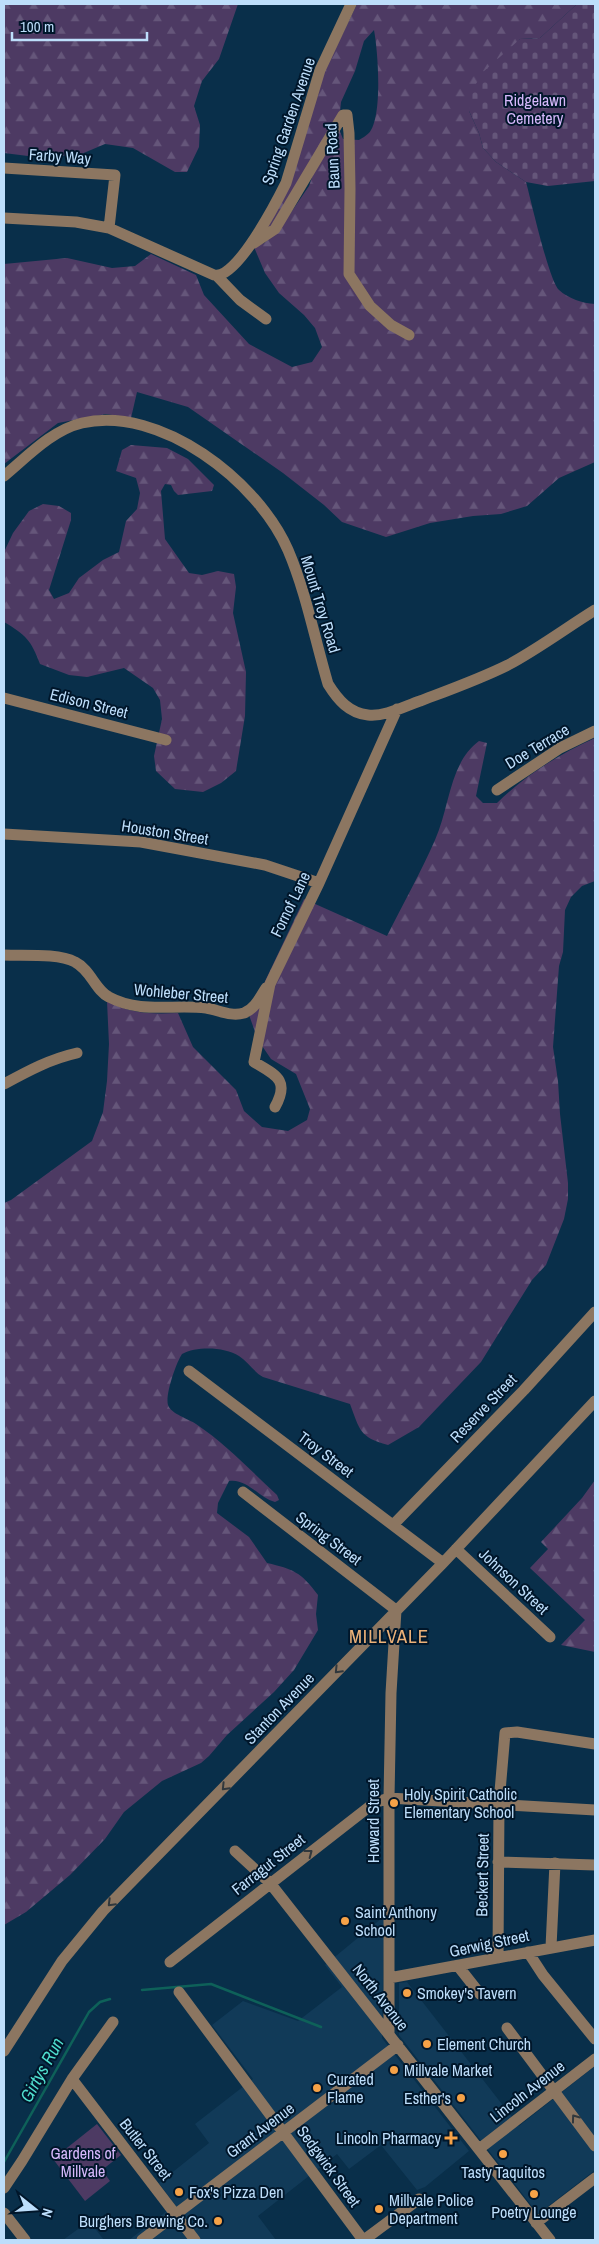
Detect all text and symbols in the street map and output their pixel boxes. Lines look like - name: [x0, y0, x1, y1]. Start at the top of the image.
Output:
- scale bar: [12, 10, 148, 42]
- text: 100 m: [20, 16, 54, 37]
- street label: Spring Garden Avenue: [256, 54, 320, 188]
- park label: Ridgelawn Cemetery: [504, 89, 566, 129]
- street label: Baun Road: [319, 123, 345, 189]
- street label: Farby Way: [28, 143, 92, 169]
- street label: Mount Troy Road: [296, 553, 346, 655]
- street label: Edison Street: [48, 683, 131, 723]
- street label: Doe Terrace: [501, 718, 573, 774]
- street label: Houston Street: [120, 814, 210, 850]
- street label: Fornof Lane: [265, 868, 315, 940]
- street label: Wohleber Street: [133, 978, 229, 1008]
- street label: Reserve Street: [445, 1369, 522, 1447]
- street label: Troy Street: [294, 1426, 359, 1482]
- street label: Spring Street: [292, 1506, 367, 1570]
- street label: Johnson Street: [474, 1543, 554, 1619]
- district label: MILLVALE: [349, 1623, 429, 1649]
- one-way arrow: [335, 1664, 344, 1673]
- street label: Stanton Avenue: [239, 1667, 319, 1749]
- street label: Howard Street: [362, 1779, 384, 1863]
- one-way arrow: [222, 1781, 231, 1790]
- place label: Holy Spirit Catholic Elementary School: [404, 1783, 517, 1823]
- marker: Holy Spirit Catholic Elementary School: [388, 1797, 400, 1809]
- street label: Farragut Street: [227, 1828, 310, 1900]
- street label: Beckert Street: [470, 1833, 494, 1917]
- one-way arrow: [303, 1850, 313, 1859]
- one-way arrow: [108, 1897, 117, 1906]
- place label: Saint Anthony School: [355, 1901, 437, 1941]
- marker: Saint Anthony School: [339, 1915, 351, 1927]
- street label: Gerwig Street: [447, 1924, 531, 1962]
- street label: North Avenue: [348, 1959, 414, 2035]
- place label: Smokey's Tavern: [417, 1982, 517, 2004]
- marker: Smokey's Tavern: [401, 1987, 413, 1999]
- water label: Girtys Run: [14, 2033, 70, 2107]
- place label: Element Church: [437, 2033, 531, 2055]
- marker: Element Church: [421, 2038, 433, 2050]
- street label: Lincoln Avenue: [485, 2055, 569, 2127]
- place label: Millvale Market: [404, 2059, 493, 2081]
- marker: Millvale Market: [388, 2064, 400, 2076]
- place label: Curated Flame: [327, 2068, 374, 2108]
- marker: Curated Flame: [311, 2082, 323, 2094]
- place label: Esther's: [404, 2087, 451, 2109]
- marker: Esther's: [455, 2092, 467, 2104]
- street label: Grant Avenue: [221, 2097, 299, 2163]
- street label: Butler Street: [115, 2113, 177, 2185]
- one-way arrow: [572, 2115, 580, 2124]
- street label: Sedgwick Street: [292, 2121, 366, 2211]
- place label: Lincoln Pharmacy: [336, 2127, 441, 2149]
- marker: Lincoln Pharmacy: [445, 2132, 457, 2144]
- park label: Gardens of Millvale: [51, 2142, 116, 2182]
- marker: Tasty Taquitos: [497, 2148, 509, 2160]
- place label: Tasty Taquitos: [461, 2161, 545, 2183]
- place label: Fox's Pizza Den: [189, 2181, 283, 2203]
- north arrow: [10, 2184, 60, 2234]
- marker: Fox's Pizza Den: [173, 2186, 185, 2198]
- marker: Poetry Lounge: [528, 2188, 540, 2200]
- place label: Millvale Police Department: [389, 2189, 474, 2229]
- place label: Poetry Lounge: [491, 2201, 577, 2223]
- marker: Millvale Police Department: [373, 2203, 385, 2215]
- text: N: [38, 2206, 57, 2219]
- place label: Burghers Brewing Co.: [79, 2210, 208, 2232]
- marker: Burghers Brewing Co.: [212, 2215, 224, 2227]

